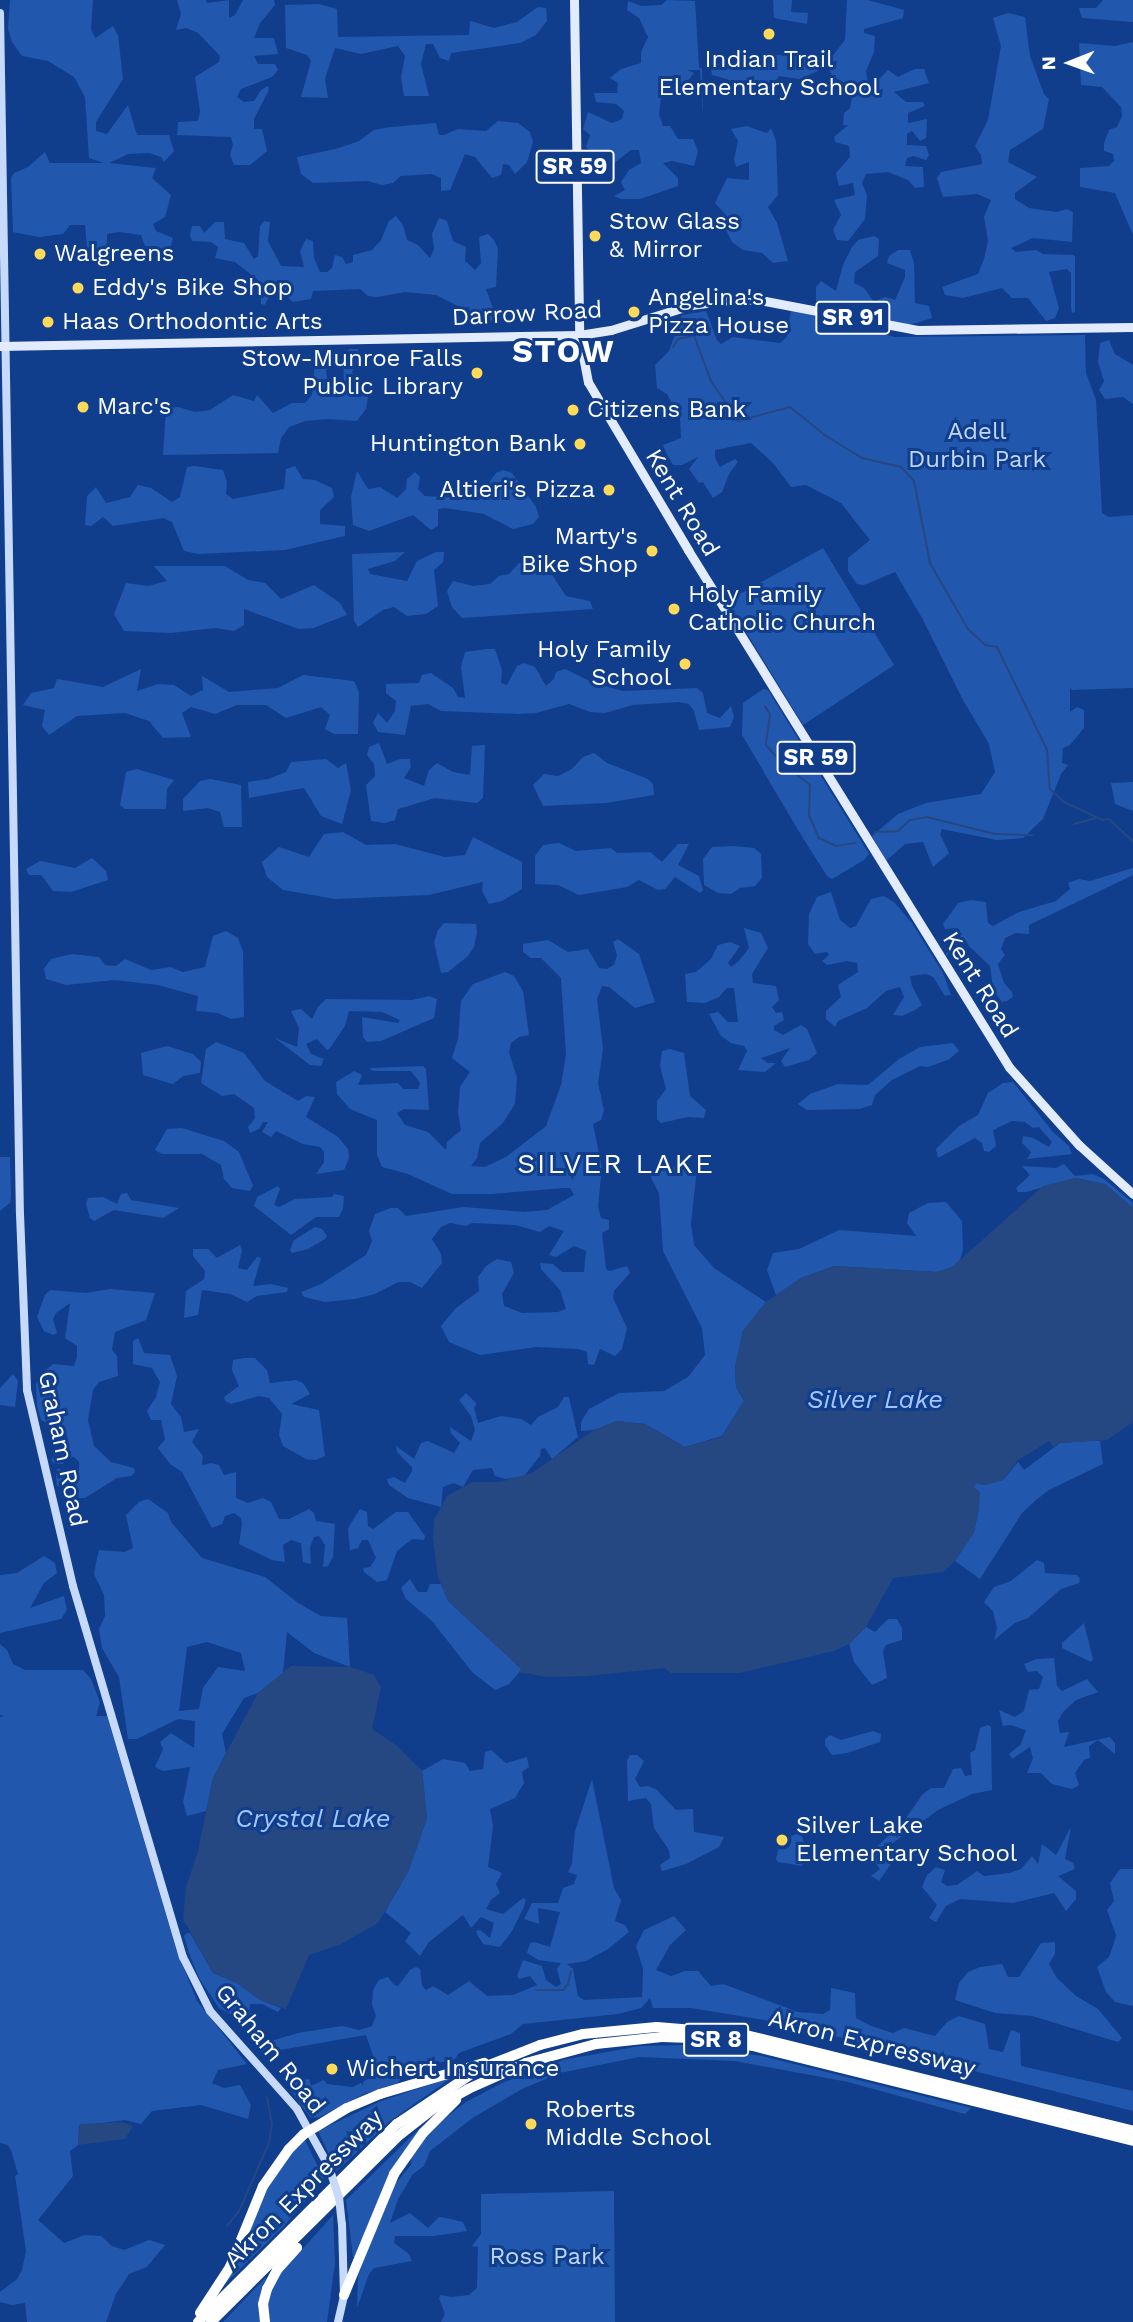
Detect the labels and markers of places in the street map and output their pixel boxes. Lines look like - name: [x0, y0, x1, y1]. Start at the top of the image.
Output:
- marker: Indian Trail Elementary School: [761, 26, 777, 42]
- place label: Indian Trail Elementary School: [658, 46, 880, 102]
- place label: Stow Glass & Mirror: [609, 208, 740, 264]
- marker: Stow Glass & Mirror: [587, 228, 603, 244]
- place label: Walgreens: [54, 240, 174, 268]
- marker: Walgreens: [32, 246, 48, 262]
- place label: Eddy's Bike Shop: [92, 274, 292, 302]
- marker: Eddy's Bike Shop: [70, 280, 86, 296]
- place label: Angelina's Pizza House: [648, 284, 790, 340]
- marker: Angelina's Pizza House: [626, 304, 642, 320]
- place label: Haas Orthodontic Arts: [62, 308, 324, 336]
- marker: Haas Orthodontic Arts: [40, 314, 56, 330]
- place label: Stow-Munroe Falls Public Library: [241, 345, 463, 401]
- marker: Stow-Munroe Falls Public Library: [469, 365, 485, 381]
- place label: Marc's: [97, 393, 171, 421]
- place label: Citizens Bank: [587, 396, 746, 424]
- marker: Marc's: [75, 399, 91, 415]
- marker: Citizens Bank: [565, 402, 581, 418]
- place label: Huntington Bank: [370, 430, 566, 458]
- marker: Huntington Bank: [572, 436, 588, 452]
- place label: Altieri's Pizza: [439, 476, 595, 504]
- marker: Altieri's Pizza: [601, 482, 617, 498]
- place label: Marty's Bike Shop: [521, 523, 638, 579]
- marker: Marty's Bike Shop: [644, 543, 660, 559]
- place label: Holy Family Catholic Church: [688, 581, 876, 637]
- marker: Holy Family Catholic Church: [666, 601, 682, 617]
- place label: Holy Family School: [536, 636, 671, 692]
- marker: Holy Family School: [677, 656, 693, 672]
- place label: Silver Lake Elementary School: [796, 1812, 1018, 1868]
- marker: Silver Lake Elementary School: [774, 1832, 790, 1848]
- place label: Wichert Insurance: [346, 2055, 559, 2083]
- marker: Wichert Insurance: [324, 2061, 340, 2077]
- place label: Roberts Middle School: [545, 2096, 711, 2152]
- marker: Roberts Middle School: [523, 2116, 539, 2132]

